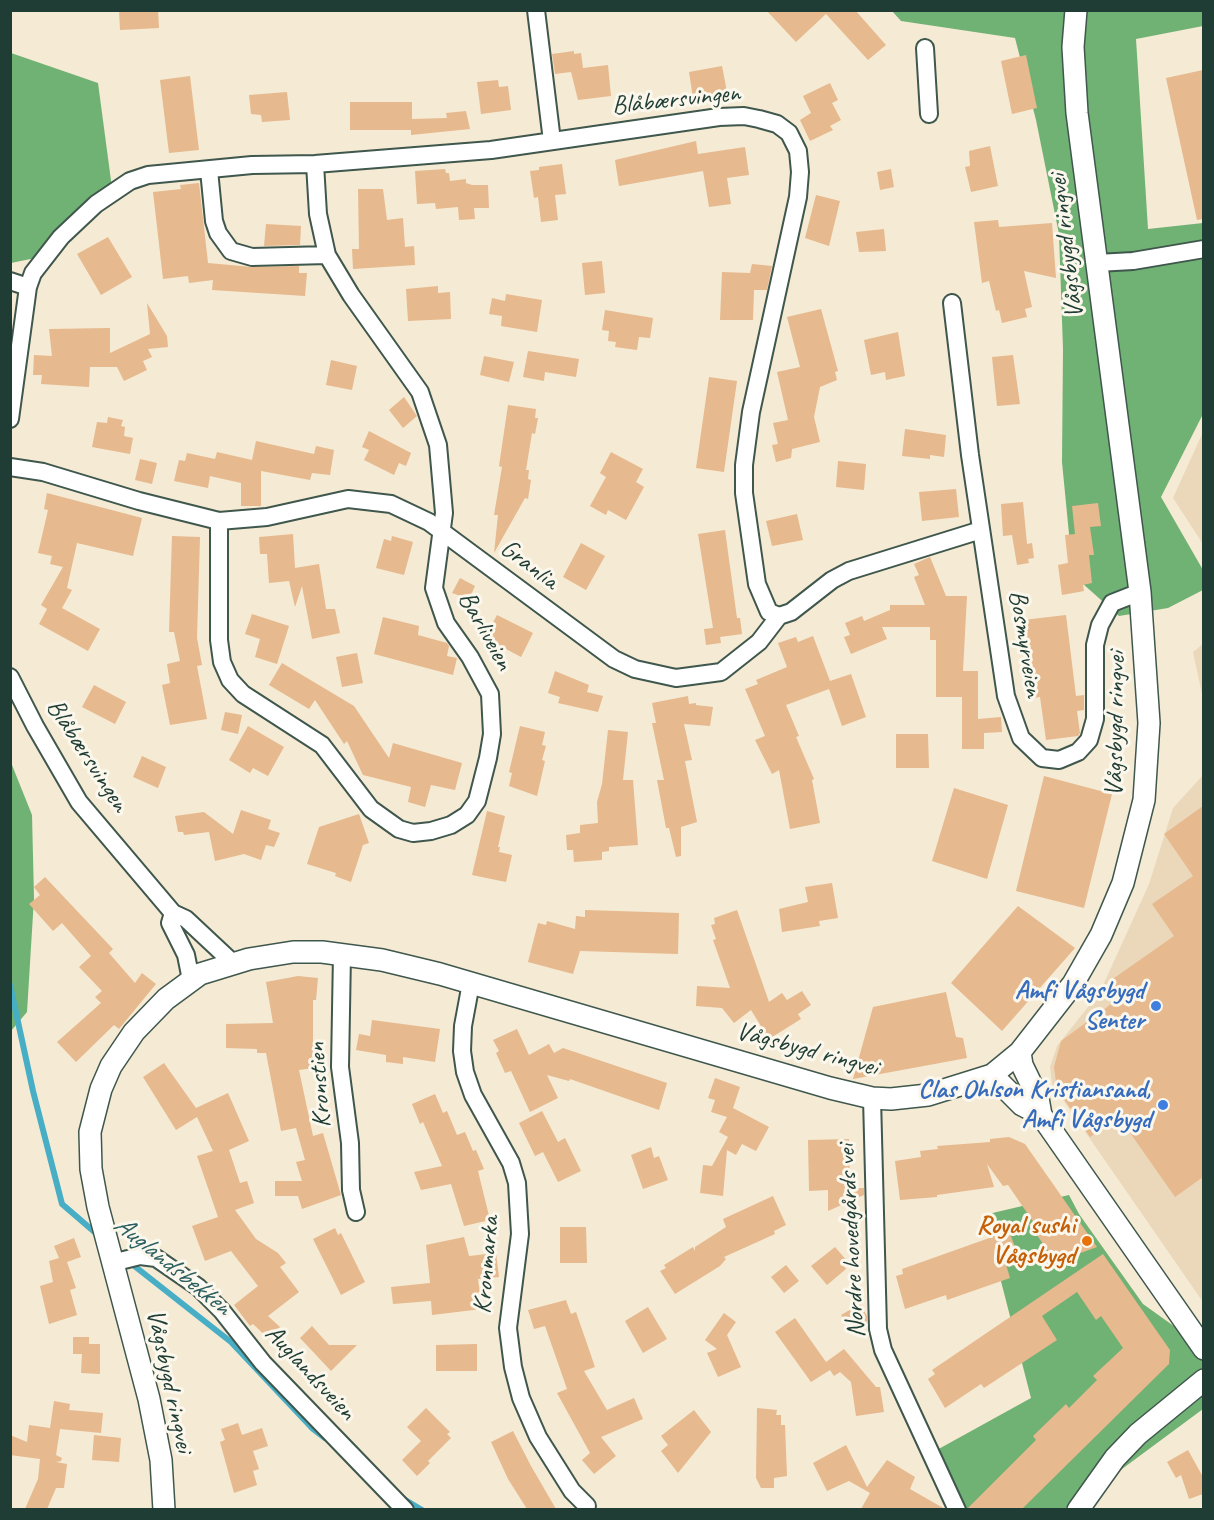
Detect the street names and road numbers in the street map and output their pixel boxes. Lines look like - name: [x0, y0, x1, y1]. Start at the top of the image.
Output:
- street label: Blåbærsvingen: [610, 78, 742, 122]
- street label: Vågsbygd ringvei: [1043, 172, 1091, 320]
- street label: Granlia: [494, 533, 564, 597]
- street label: Barliveien: [451, 586, 519, 676]
- street label: Bosmyrveien: [1001, 588, 1049, 700]
- street label: Vågsbygd ringvei: [1099, 651, 1133, 797]
- street label: Blåbærsvingen: [39, 694, 135, 818]
- street label: Vågsbygd ringvei: [733, 1016, 881, 1084]
- street label: Kronstien: [301, 1041, 339, 1129]
- street label: Nordre hovedgårds vei: [831, 1143, 873, 1339]
- street label: Kronmarka: [467, 1215, 507, 1315]
- street label: Vågsbygd ringvei: [139, 1307, 199, 1455]
- street label: Auglandsveien: [258, 1319, 362, 1427]

